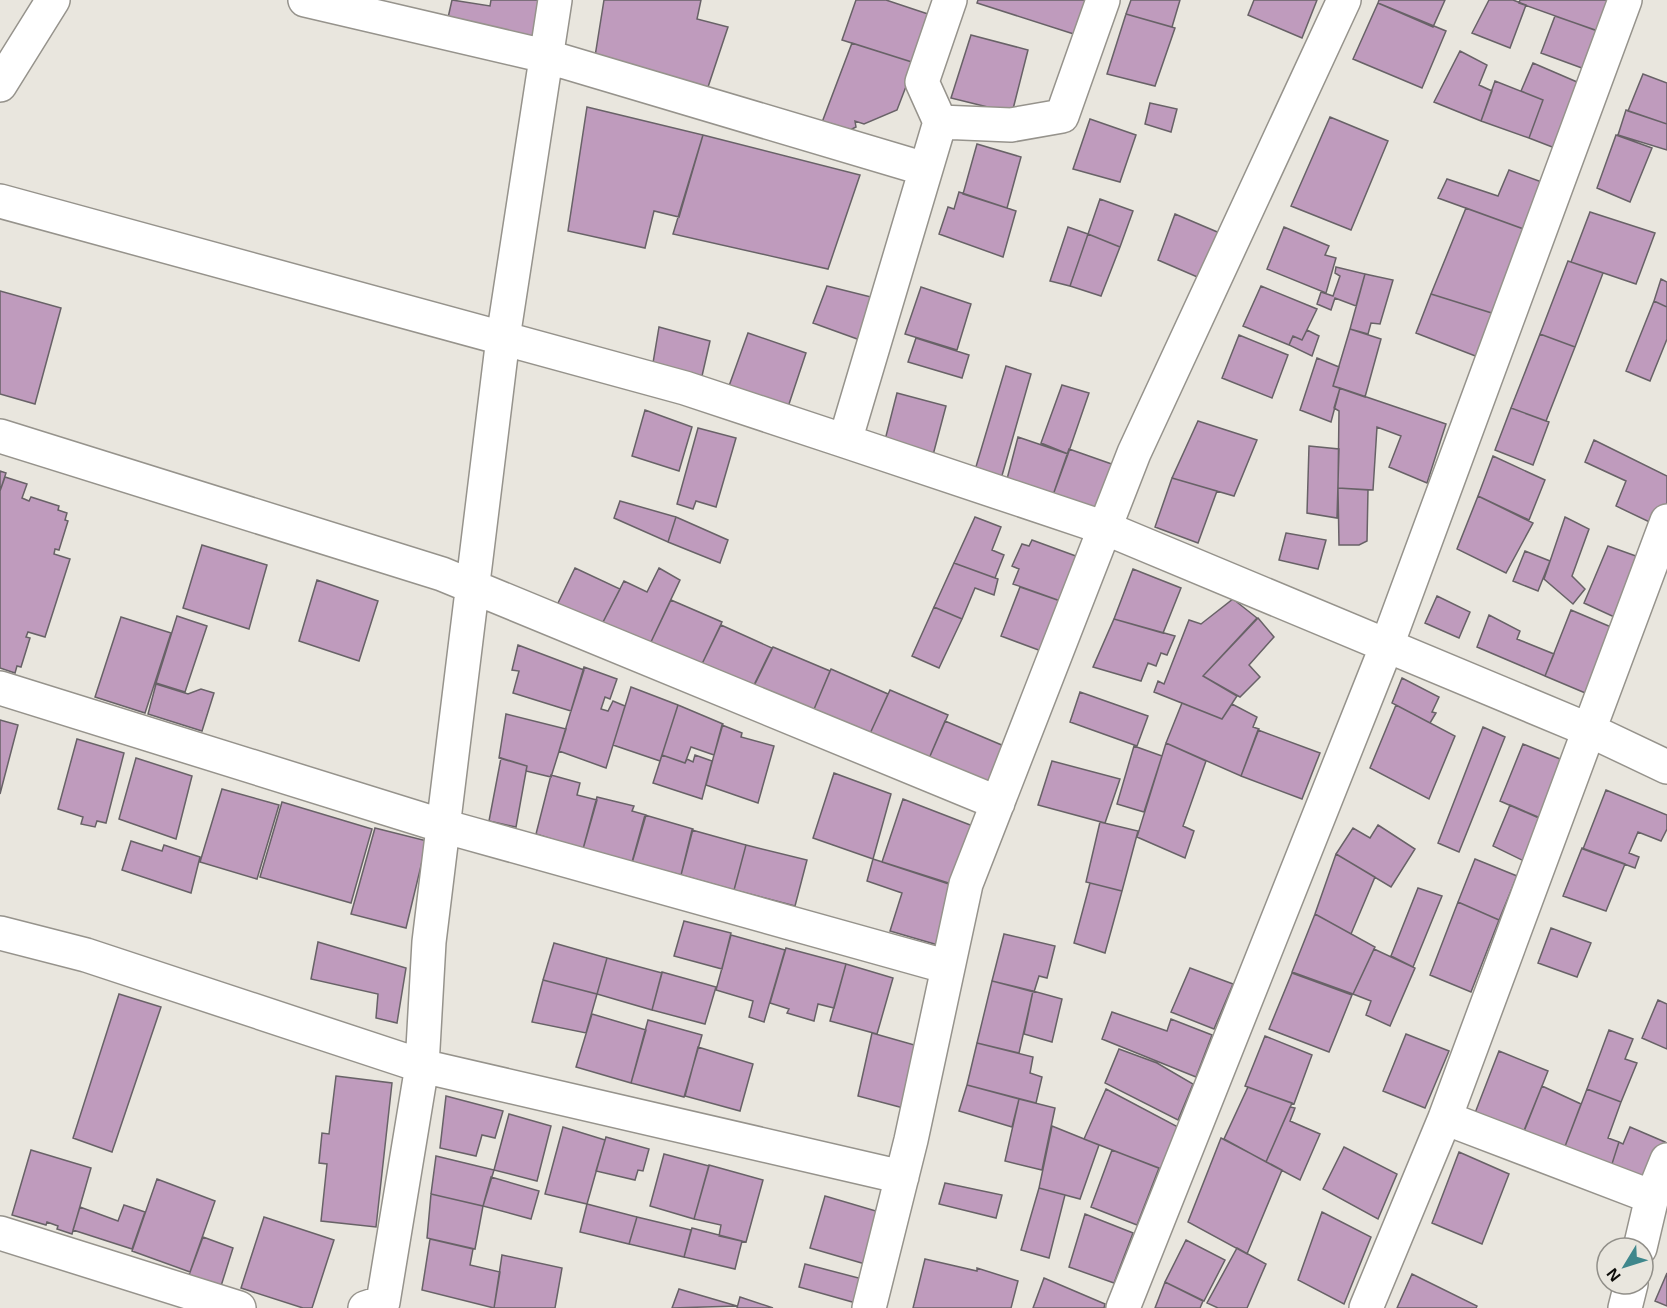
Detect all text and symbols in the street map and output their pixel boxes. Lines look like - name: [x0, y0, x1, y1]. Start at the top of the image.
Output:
- north arrow: [1595, 1236, 1655, 1296]
- text: N: [1603, 1265, 1624, 1285]

